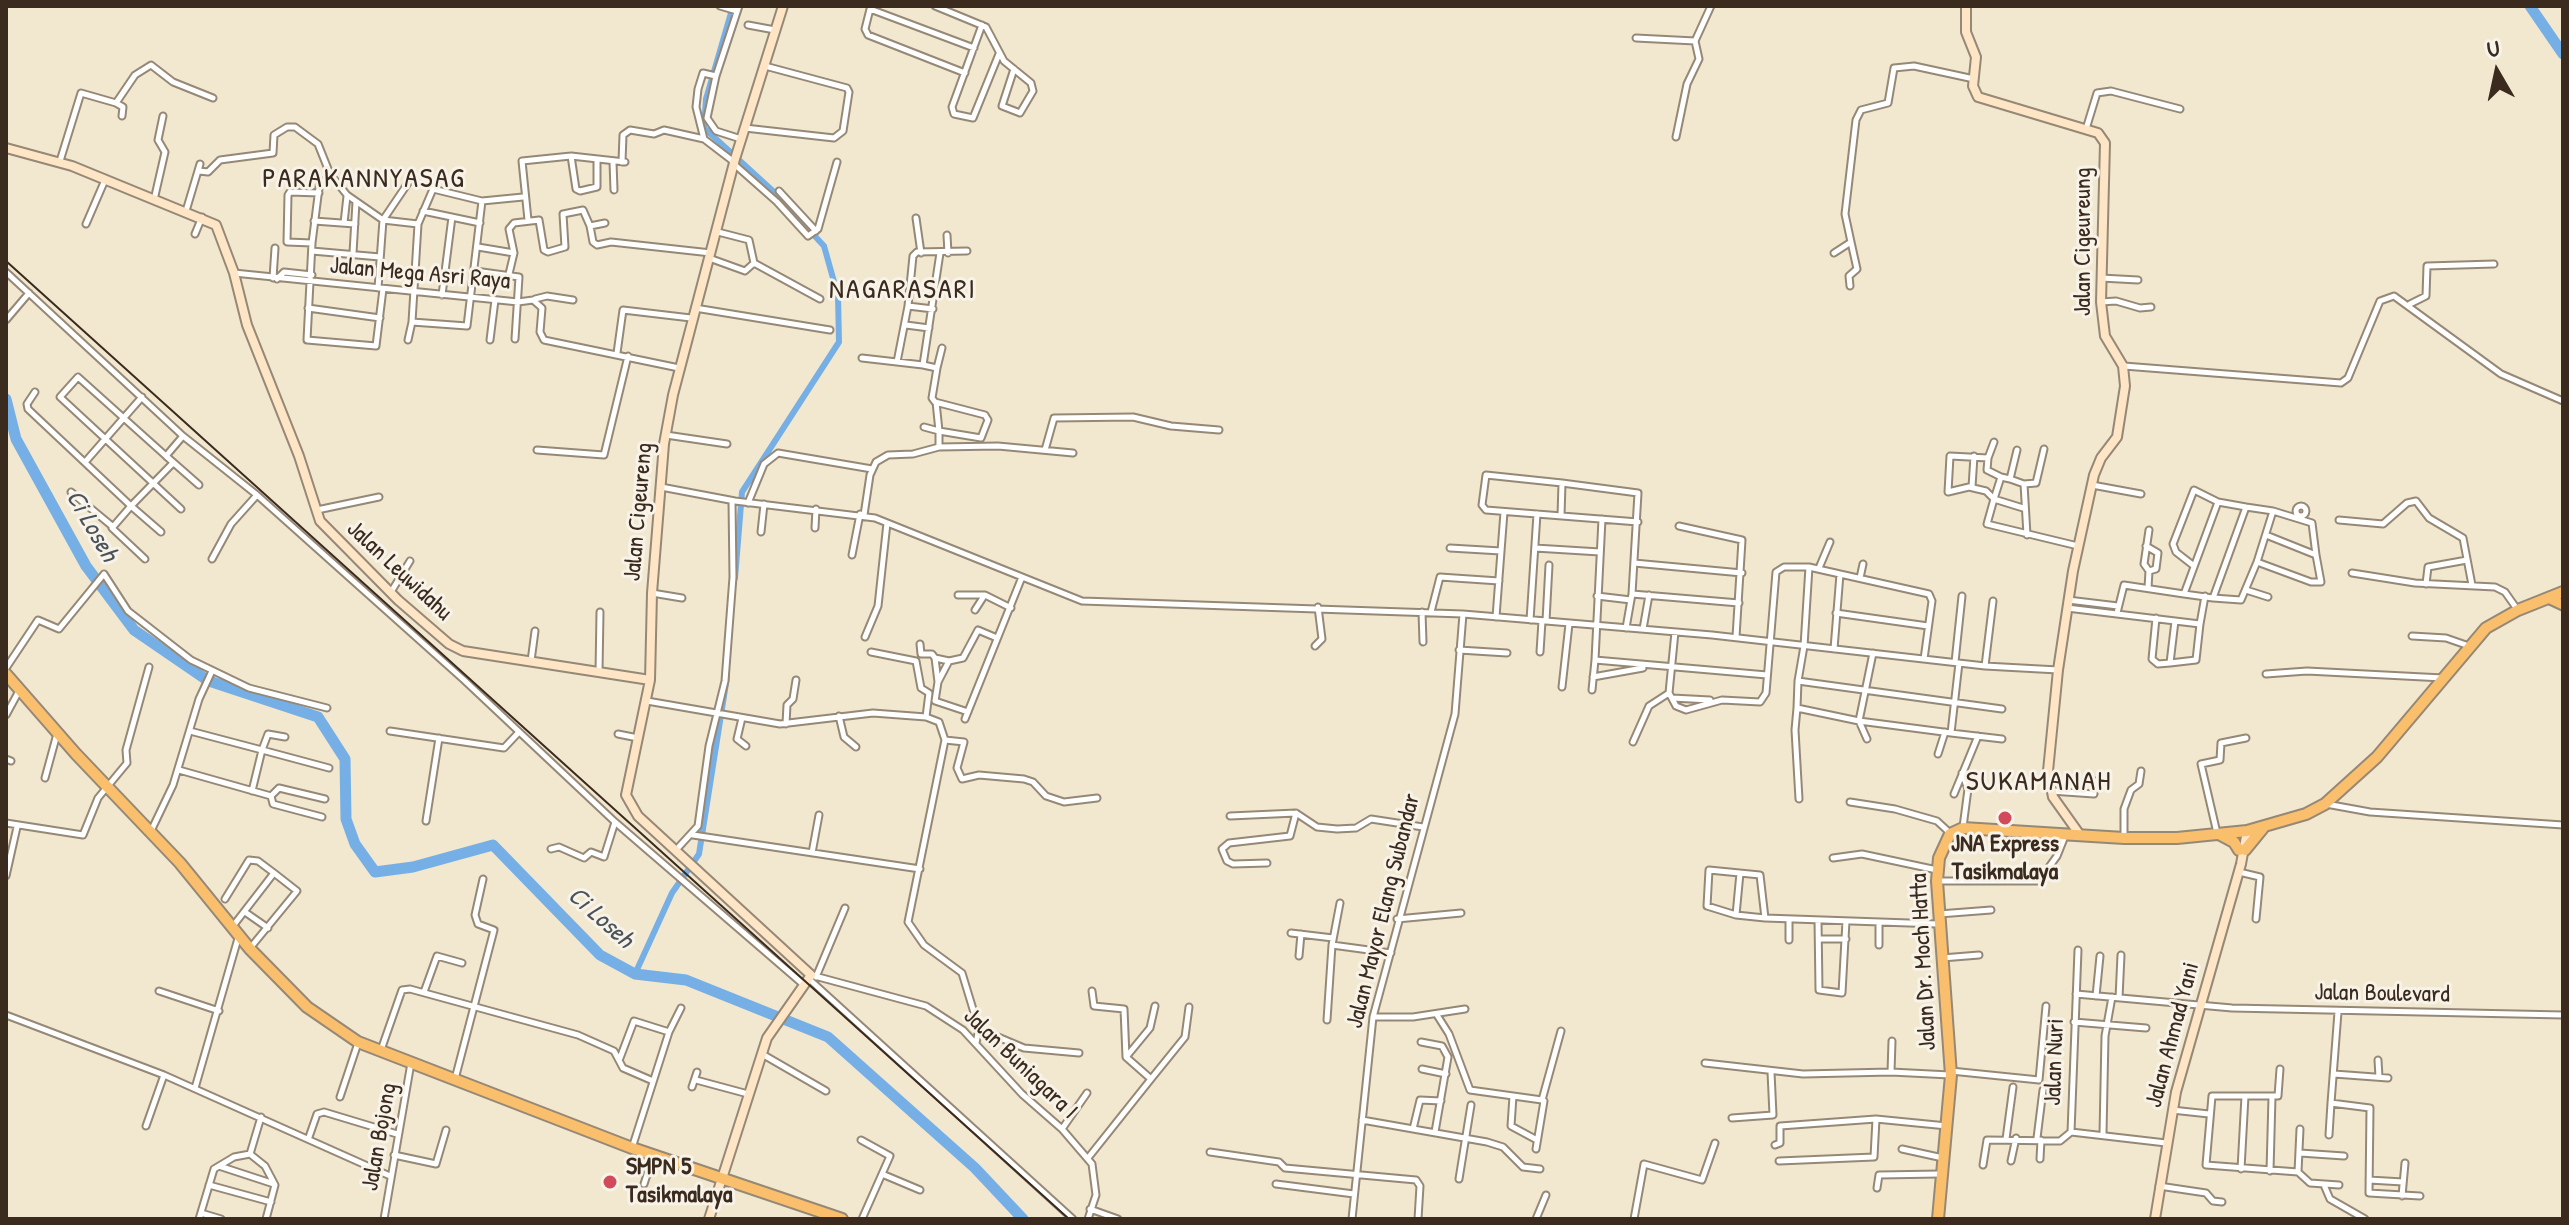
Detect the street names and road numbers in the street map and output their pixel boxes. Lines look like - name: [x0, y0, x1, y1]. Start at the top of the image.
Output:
- street label: Jalan Cigeureung: [2070, 168, 2098, 316]
- street label: Jalan Mega Asri Raya: [329, 252, 511, 296]
- street label: Jalan Cigeureng: [619, 441, 659, 583]
- street label: Jalan Leuwidahu: [340, 515, 458, 627]
- street label: Jalan Mayor Elang Subandar: [1341, 791, 1427, 1031]
- street label: Jalan Dr. Moch Hatta: [1905, 873, 1943, 1051]
- street label: Jalan Ahmad Yani: [2140, 959, 2206, 1111]
- street label: Jalan Boulevard: [2314, 978, 2450, 1010]
- street label: Jalan Buniagara I: [957, 1002, 1083, 1126]
- street label: Jalan Nuri: [2039, 1018, 2071, 1106]
- street label: Jalan Bojong: [356, 1081, 404, 1193]

